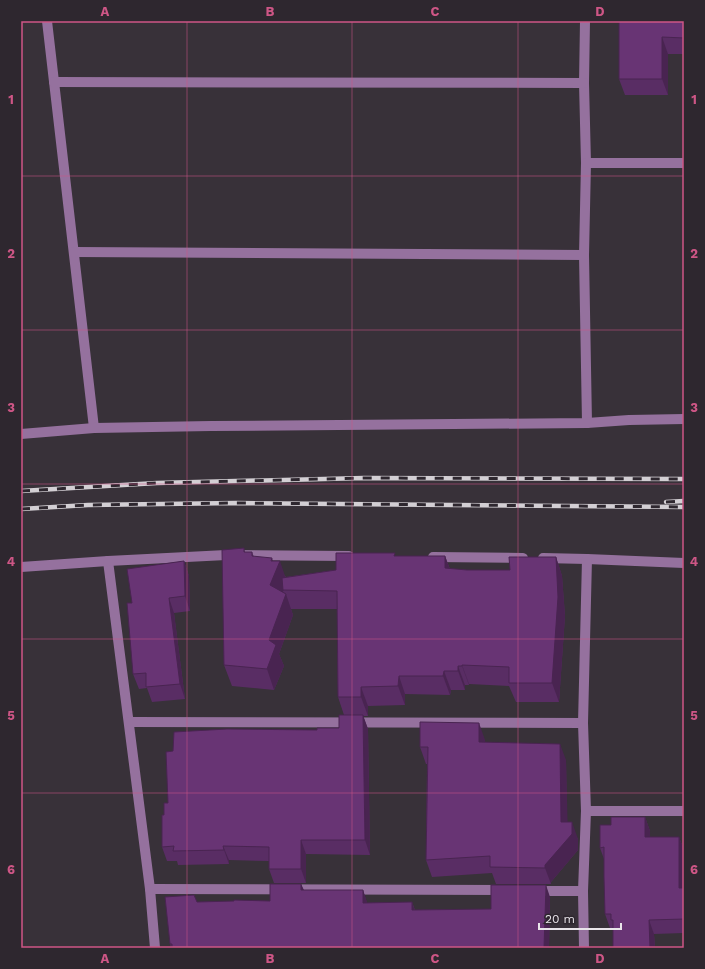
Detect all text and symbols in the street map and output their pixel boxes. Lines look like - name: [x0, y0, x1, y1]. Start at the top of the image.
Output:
- text: A: [101, 4, 110, 19]
- text: B: [266, 4, 275, 19]
- text: C: [431, 4, 440, 19]
- text: D: [595, 4, 605, 19]
- text: 1: [8, 92, 14, 107]
- text: 1: [691, 92, 697, 107]
- text: 2: [7, 246, 15, 261]
- text: 2: [690, 246, 698, 261]
- text: 3: [7, 400, 15, 415]
- text: 3: [690, 400, 698, 415]
- text: 4: [7, 554, 16, 569]
- text: 4: [690, 554, 699, 569]
- text: 5: [7, 708, 15, 723]
- text: 5: [690, 708, 698, 723]
- text: 6: [7, 862, 15, 877]
- text: 6: [690, 862, 698, 877]
- scale bar: [539, 905, 621, 931]
- text: 20 m: [545, 912, 575, 926]
- text: A: [101, 951, 110, 966]
- text: B: [266, 951, 275, 966]
- text: C: [431, 951, 440, 966]
- text: D: [595, 951, 605, 966]

